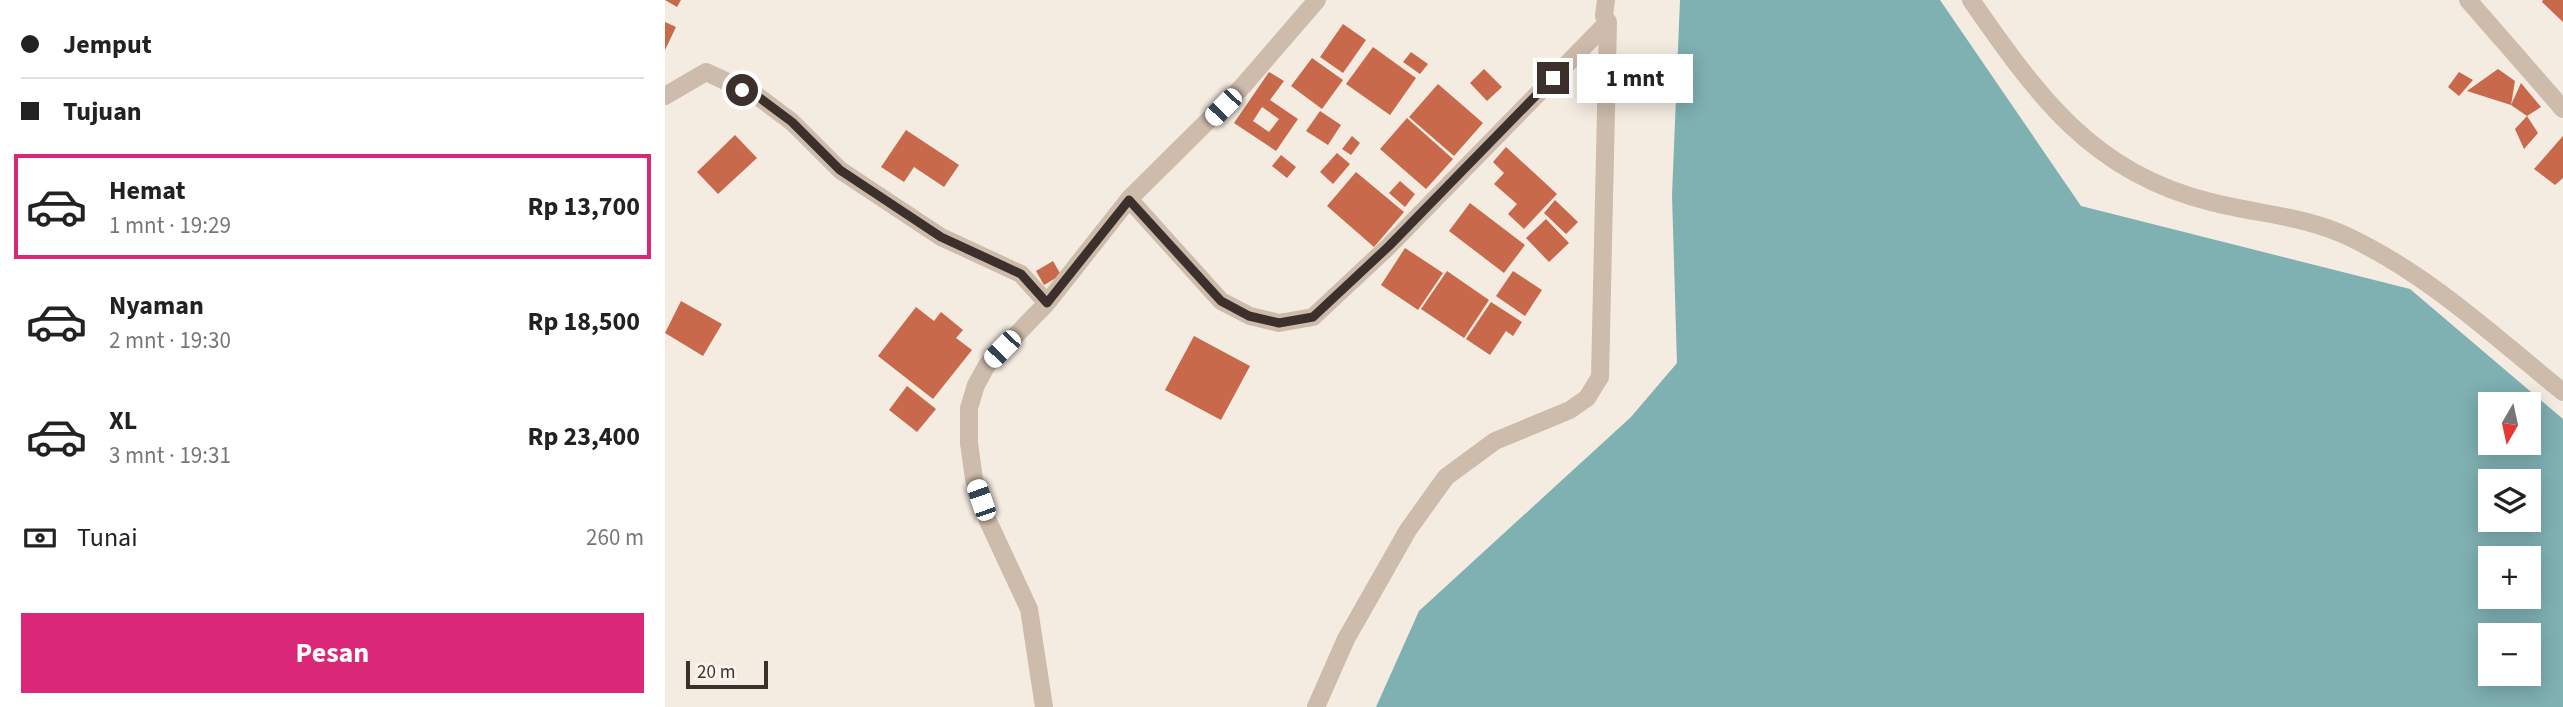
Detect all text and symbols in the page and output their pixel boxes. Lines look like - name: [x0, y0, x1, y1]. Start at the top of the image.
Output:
- text: Jemput: [63, 26, 152, 63]
- callout: 1 mnt: [1577, 54, 1693, 102]
- route end: [1537, 62, 1569, 94]
- text: 1 mnt: [1606, 62, 1664, 95]
- route start: [726, 74, 758, 106]
- car: [1201, 85, 1246, 129]
- text: Tujuan: [63, 93, 142, 130]
- text: Hemat: [109, 172, 185, 209]
- icon: car: [25, 175, 88, 238]
- text: Rp 13,700: [528, 188, 640, 225]
- text: 1 mnt · 19:29: [109, 209, 231, 242]
- text: Nyaman: [109, 287, 204, 324]
- icon: car: [25, 290, 88, 353]
- text: Rp 18,500: [528, 303, 640, 340]
- text: 2 mnt · 19:30: [109, 324, 231, 357]
- car: [980, 327, 1025, 371]
- north arrow: [2478, 392, 2541, 455]
- map controls: [2478, 392, 2541, 686]
- text: XL: [109, 402, 137, 439]
- icon: car: [25, 405, 88, 468]
- text: Rp 23,400: [528, 418, 640, 455]
- text: 3 mnt · 19:31: [109, 439, 231, 472]
- button: layers: [2478, 469, 2541, 532]
- car: [965, 477, 998, 523]
- icon: cash: [21, 519, 59, 557]
- text: Tunai: [77, 519, 138, 556]
- text: 260 m: [586, 521, 644, 554]
- button: +: [2478, 546, 2541, 609]
- button: Pesan: [21, 613, 644, 693]
- button: −: [2478, 623, 2541, 686]
- scale bar: [686, 658, 768, 690]
- text: 20 m: [697, 659, 735, 686]

